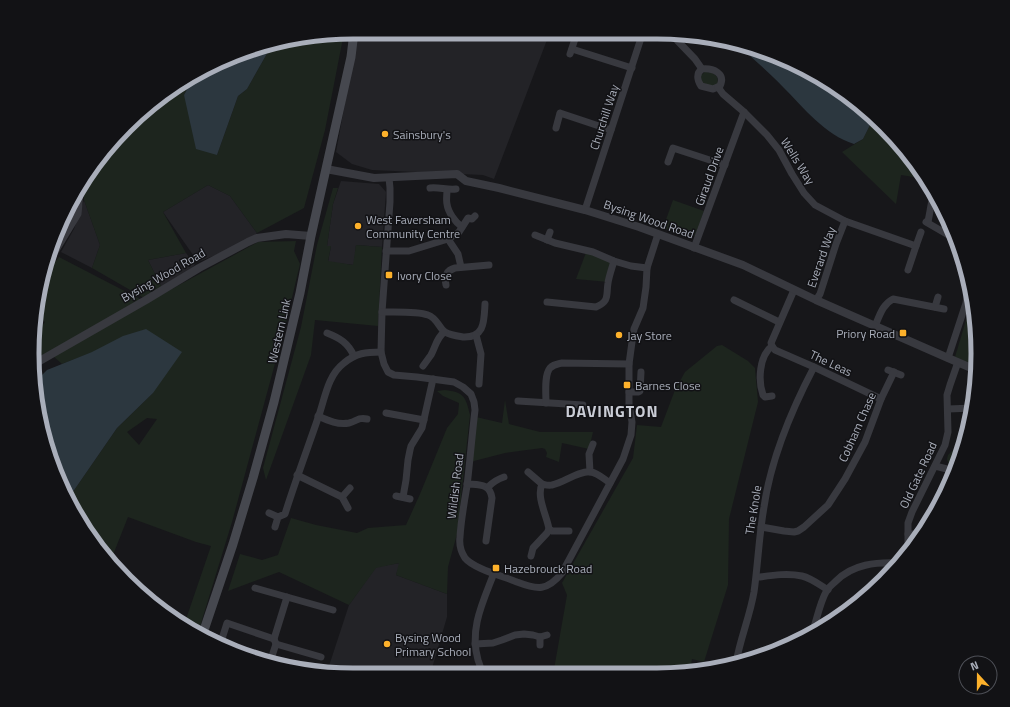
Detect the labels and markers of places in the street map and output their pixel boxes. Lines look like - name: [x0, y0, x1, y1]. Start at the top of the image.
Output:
- place label: Sainsbury's: [393, 125, 451, 144]
- marker: Sainsbury's: [380, 129, 390, 139]
- place label: West Faversham Community Centre: [366, 210, 460, 243]
- marker: West Faversham Community Centre: [353, 221, 363, 231]
- place label: Ivory Close: [397, 266, 452, 285]
- marker: Ivory Close: [384, 270, 394, 280]
- place label: Priory Road: [836, 324, 895, 343]
- place label: Jay Store: [627, 326, 672, 345]
- marker: Priory Road: [898, 328, 908, 338]
- marker: Jay Store: [614, 330, 624, 340]
- place label: Barnes Close: [635, 376, 701, 395]
- marker: Barnes Close: [622, 380, 632, 390]
- place label: Hazebrouck Road: [504, 559, 592, 578]
- marker: Hazebrouck Road: [491, 563, 501, 573]
- place label: Bysing Wood Primary School: [395, 628, 471, 661]
- marker: Bysing Wood Primary School: [382, 639, 392, 649]

